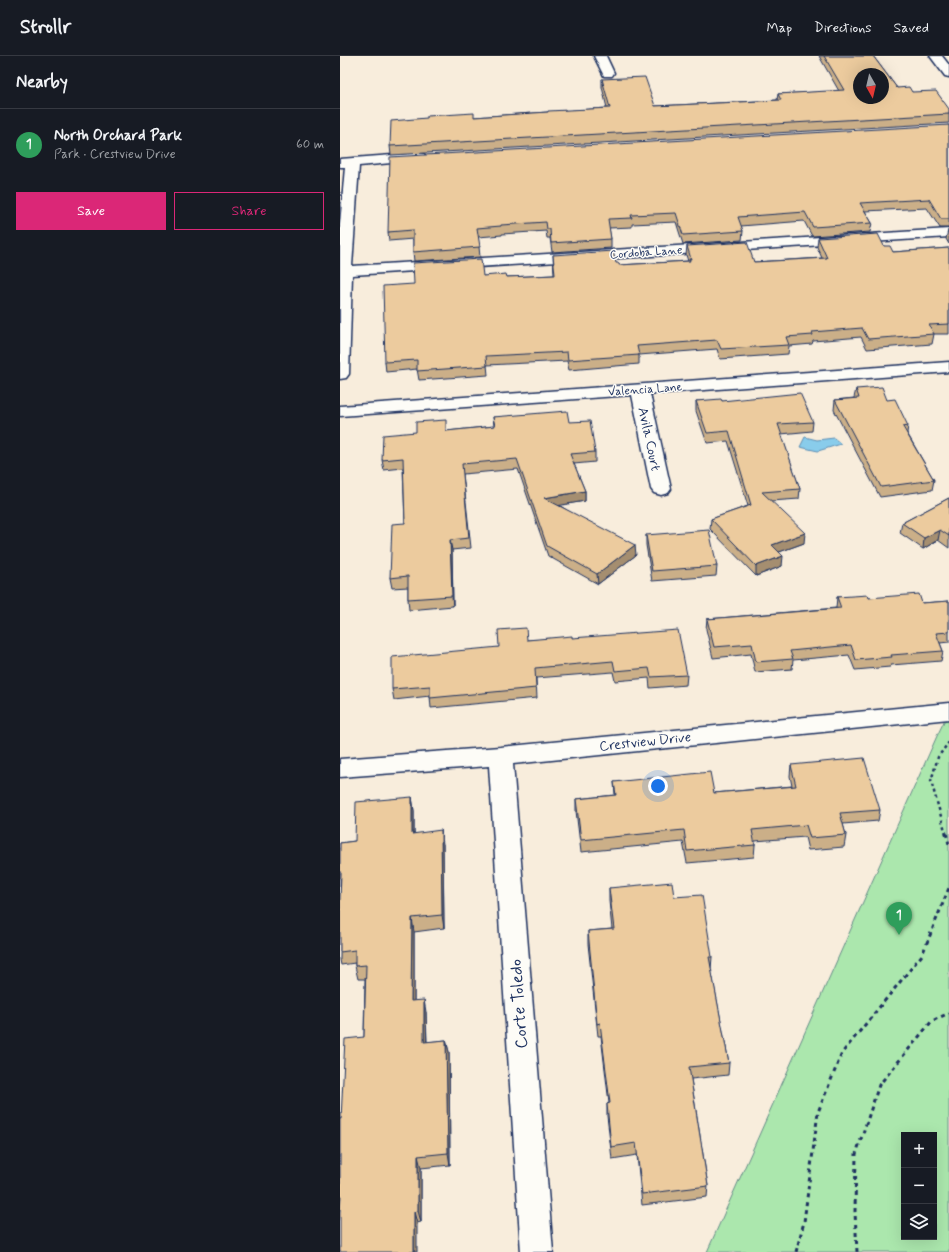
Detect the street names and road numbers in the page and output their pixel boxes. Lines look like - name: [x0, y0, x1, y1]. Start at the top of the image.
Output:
- street label: Cordoba Lane: [609, 242, 683, 264]
- street label: Valencia Lane: [607, 379, 683, 401]
- street label: Avila Court: [633, 406, 665, 473]
- street label: Crestview Drive: [598, 728, 692, 756]
- street label: Corte Toledo: [505, 958, 533, 1049]

